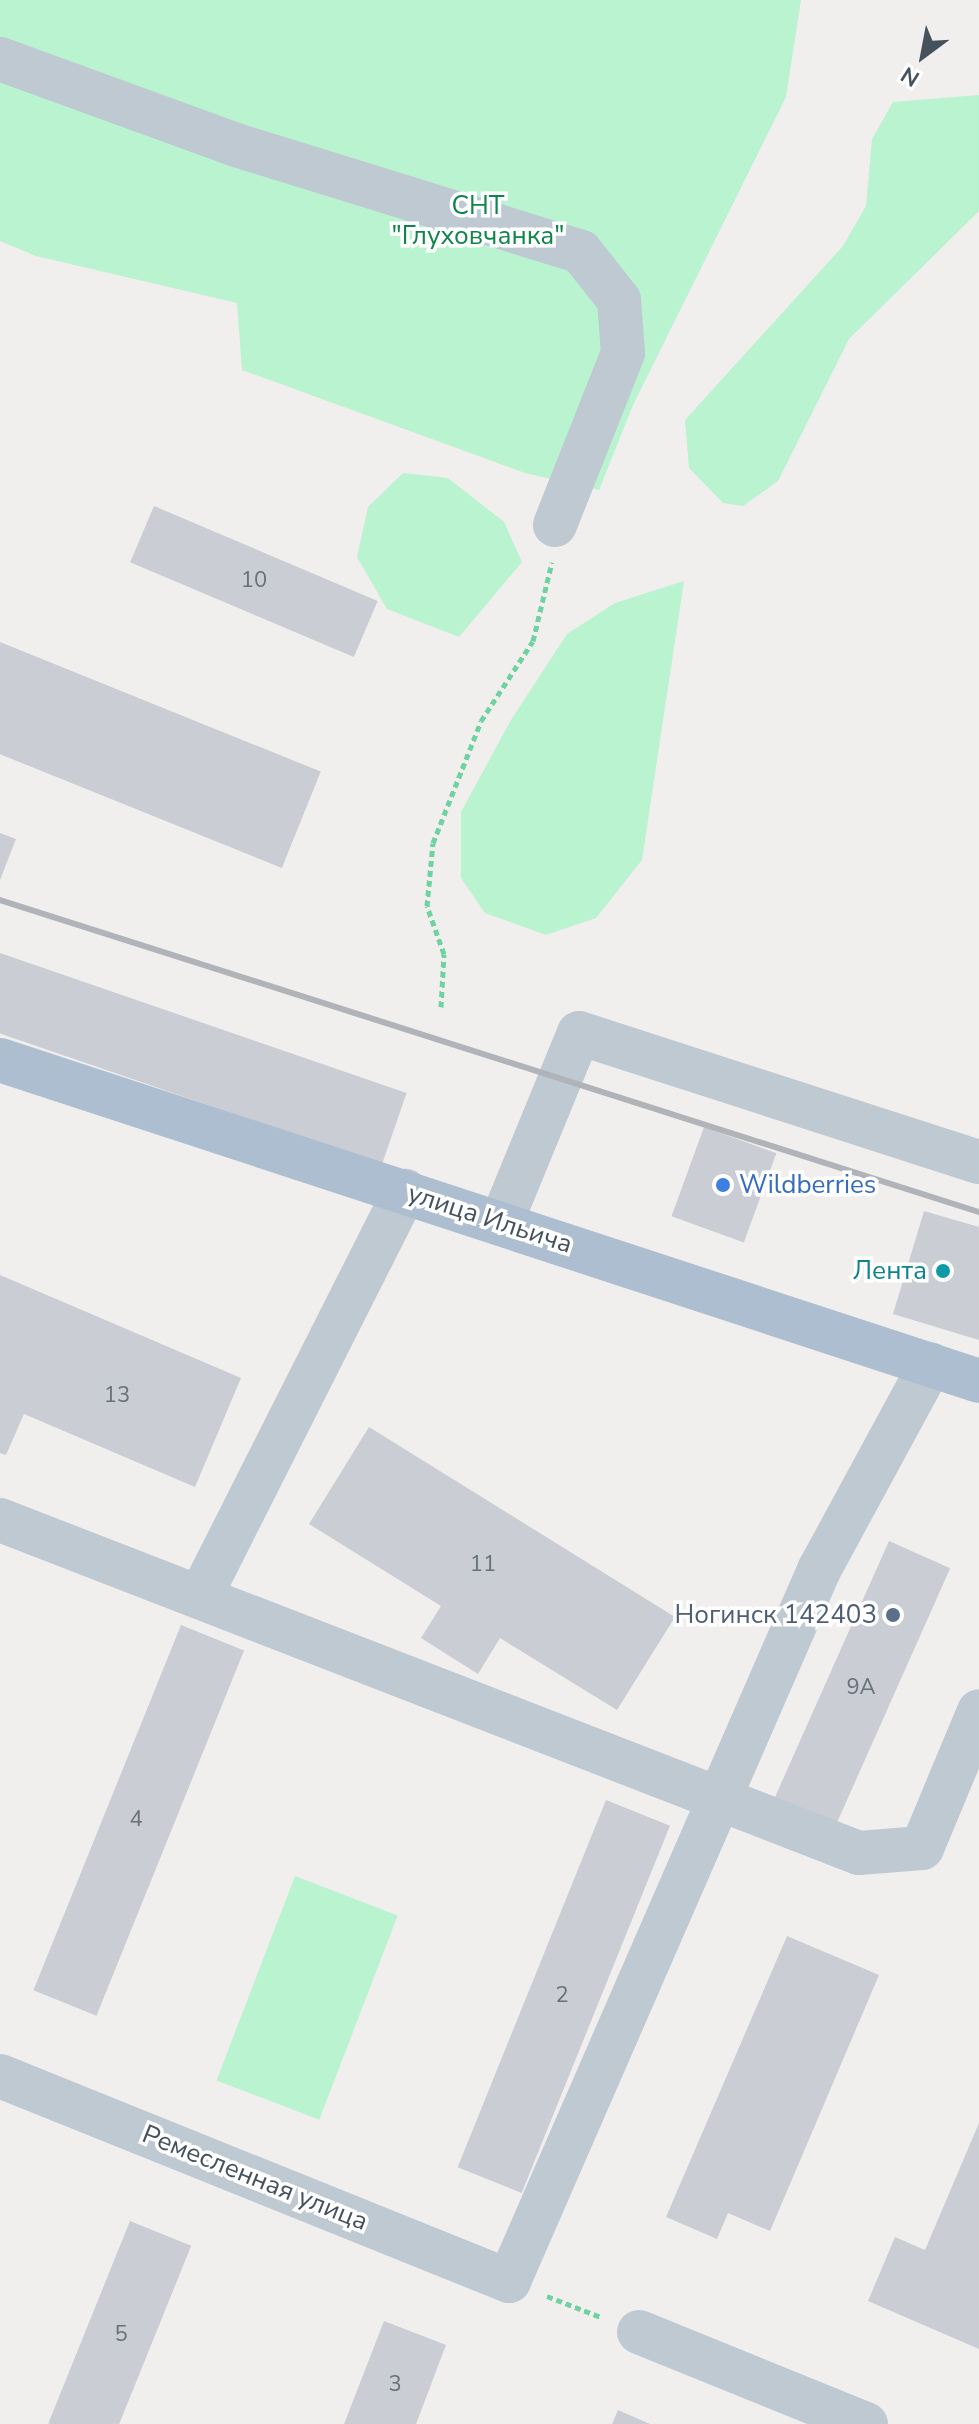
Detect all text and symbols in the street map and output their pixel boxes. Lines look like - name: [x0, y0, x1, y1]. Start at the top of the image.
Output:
- north arrow: [883, 16, 963, 96]
- text: N: [895, 59, 925, 93]
- park label: СНТ "Глуховчанка": [391, 190, 565, 252]
- house number: 10: [241, 568, 267, 594]
- place label: Wildberries: [739, 1169, 876, 1201]
- marker: Wildberries: [714, 1176, 732, 1194]
- street label: улица Ильича: [404, 1178, 576, 1260]
- place label: Лента: [853, 1255, 927, 1287]
- marker: Лента: [934, 1262, 952, 1280]
- house number: 13: [104, 1383, 130, 1409]
- house number: 11: [470, 1552, 496, 1578]
- place label: Ногинск 142403: [674, 1599, 877, 1631]
- marker: Ногинск 142403: [884, 1606, 902, 1624]
- house number: 9А: [846, 1675, 876, 1701]
- house number: 4: [129, 1807, 143, 1833]
- house number: 2: [555, 1983, 569, 2009]
- street label: Ремесленная улица: [138, 2119, 372, 2237]
- house number: 5: [114, 2322, 128, 2348]
- house number: 3: [388, 2372, 402, 2398]

